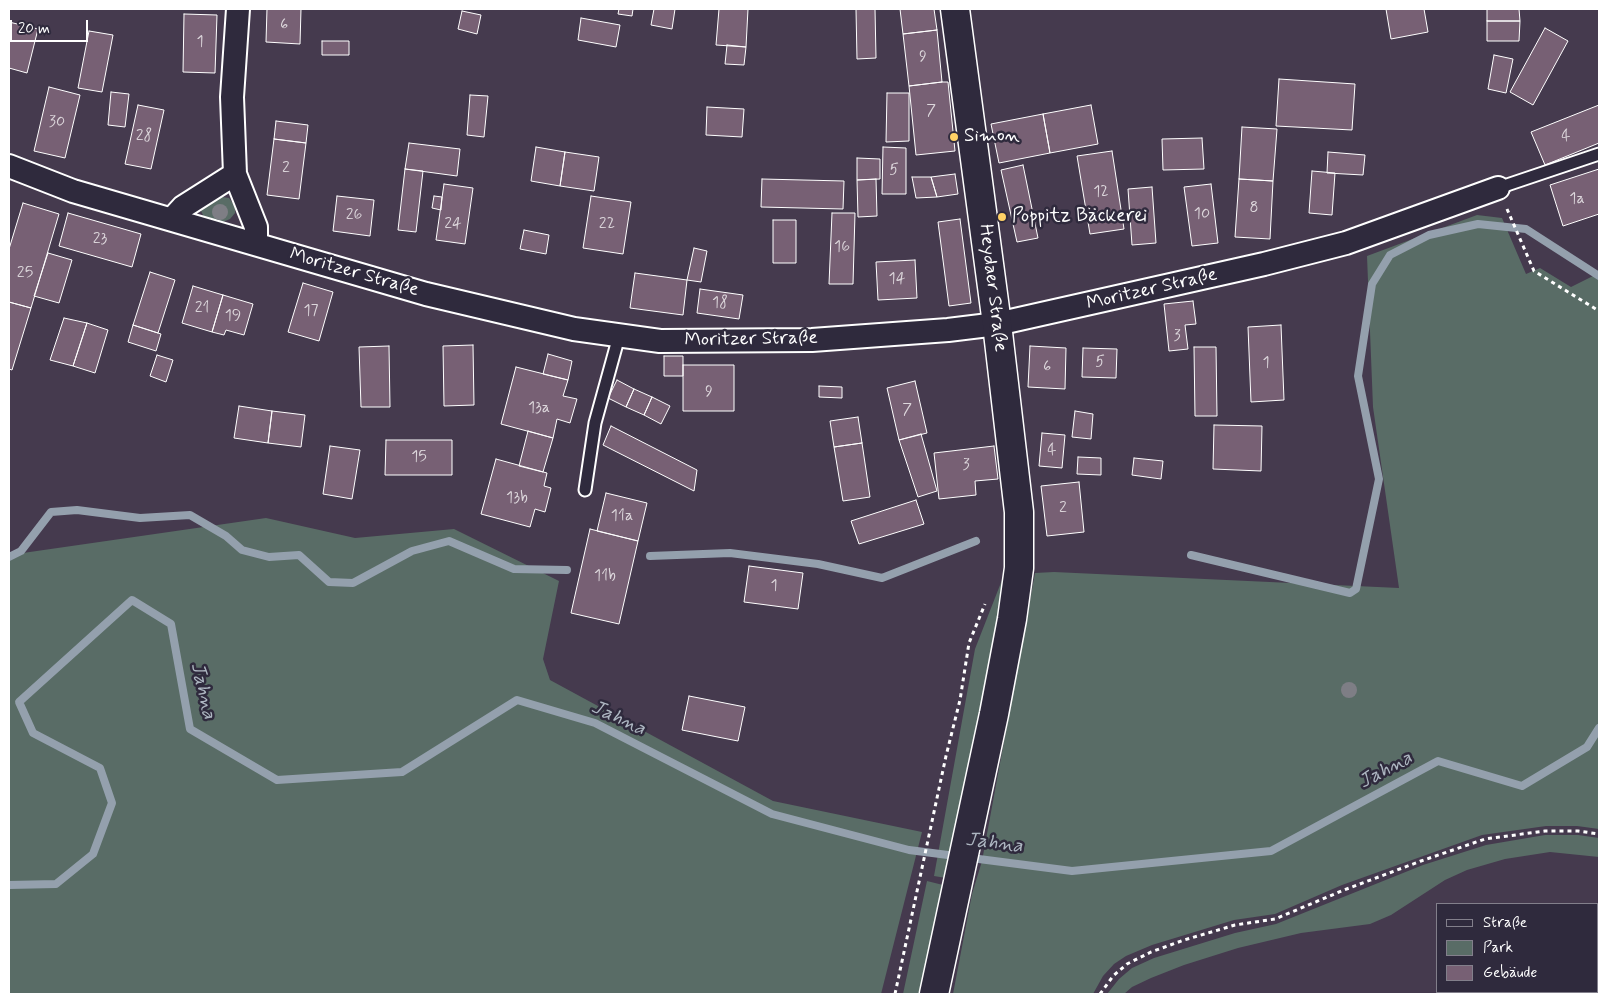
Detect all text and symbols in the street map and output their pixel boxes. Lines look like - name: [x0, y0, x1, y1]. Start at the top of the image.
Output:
- scale bar: [12, 10, 90, 42]
- house number: 6: [280, 16, 288, 36]
- text: 20 m: [18, 19, 50, 39]
- house number: 1: [196, 33, 204, 53]
- house number: 9: [919, 48, 927, 68]
- house number: 7: [926, 102, 936, 122]
- house number: 30: [49, 113, 65, 133]
- place label: Simon: [964, 126, 1020, 148]
- house number: 28: [136, 127, 152, 147]
- house number: 4: [1561, 127, 1571, 147]
- marker: Simon: [948, 131, 960, 143]
- house number: 2: [282, 159, 290, 179]
- house number: 5: [889, 161, 899, 181]
- house number: 12: [1093, 183, 1109, 203]
- house number: 1a: [1569, 190, 1585, 210]
- house number: 8: [1249, 199, 1259, 219]
- house number: 10: [1194, 205, 1210, 225]
- house number: 26: [346, 206, 362, 226]
- place label: Poppitz Bäckerei: [1012, 206, 1147, 228]
- marker: Poppitz Bäckerei: [996, 211, 1008, 223]
- house number: 24: [444, 215, 462, 235]
- house number: 22: [599, 215, 615, 235]
- street label: Heydaer Straße: [973, 223, 1011, 353]
- house number: 23: [93, 230, 107, 250]
- house number: 16: [834, 238, 850, 258]
- street label: Moritzer Straße: [287, 244, 421, 302]
- house number: 25: [17, 264, 33, 284]
- street label: Moritzer Straße: [1084, 264, 1220, 316]
- house number: 14: [889, 270, 905, 290]
- house number: 18: [712, 294, 728, 314]
- house number: 21: [195, 299, 209, 319]
- house number: 17: [303, 302, 319, 322]
- house number: 19: [225, 307, 241, 327]
- street label: Moritzer Straße: [684, 327, 818, 353]
- house number: 3: [1173, 327, 1181, 347]
- house number: 5: [1095, 353, 1105, 373]
- house number: 1: [1262, 354, 1270, 374]
- house number: 6: [1043, 358, 1051, 378]
- house number: 9: [705, 383, 713, 403]
- house number: 13a: [528, 399, 550, 419]
- house number: 7: [902, 401, 912, 421]
- house number: 4: [1047, 441, 1057, 461]
- house number: 15: [411, 448, 427, 468]
- house number: 3: [962, 456, 970, 476]
- house number: 13b: [506, 489, 528, 509]
- house number: 2: [1059, 499, 1067, 519]
- house number: 11a: [611, 507, 633, 527]
- house number: 11b: [594, 567, 616, 587]
- house number: 1: [770, 577, 778, 597]
- water label: Jahna: [184, 660, 220, 722]
- water label: Jahna: [587, 696, 649, 742]
- water label: Jahna: [1355, 747, 1417, 795]
- water label: Jahna: [964, 829, 1024, 859]
- legend: [1436, 903, 1598, 993]
- text: Straße: [1483, 913, 1527, 933]
- text: Park: [1483, 938, 1513, 958]
- text: Gebäude: [1483, 963, 1537, 983]

